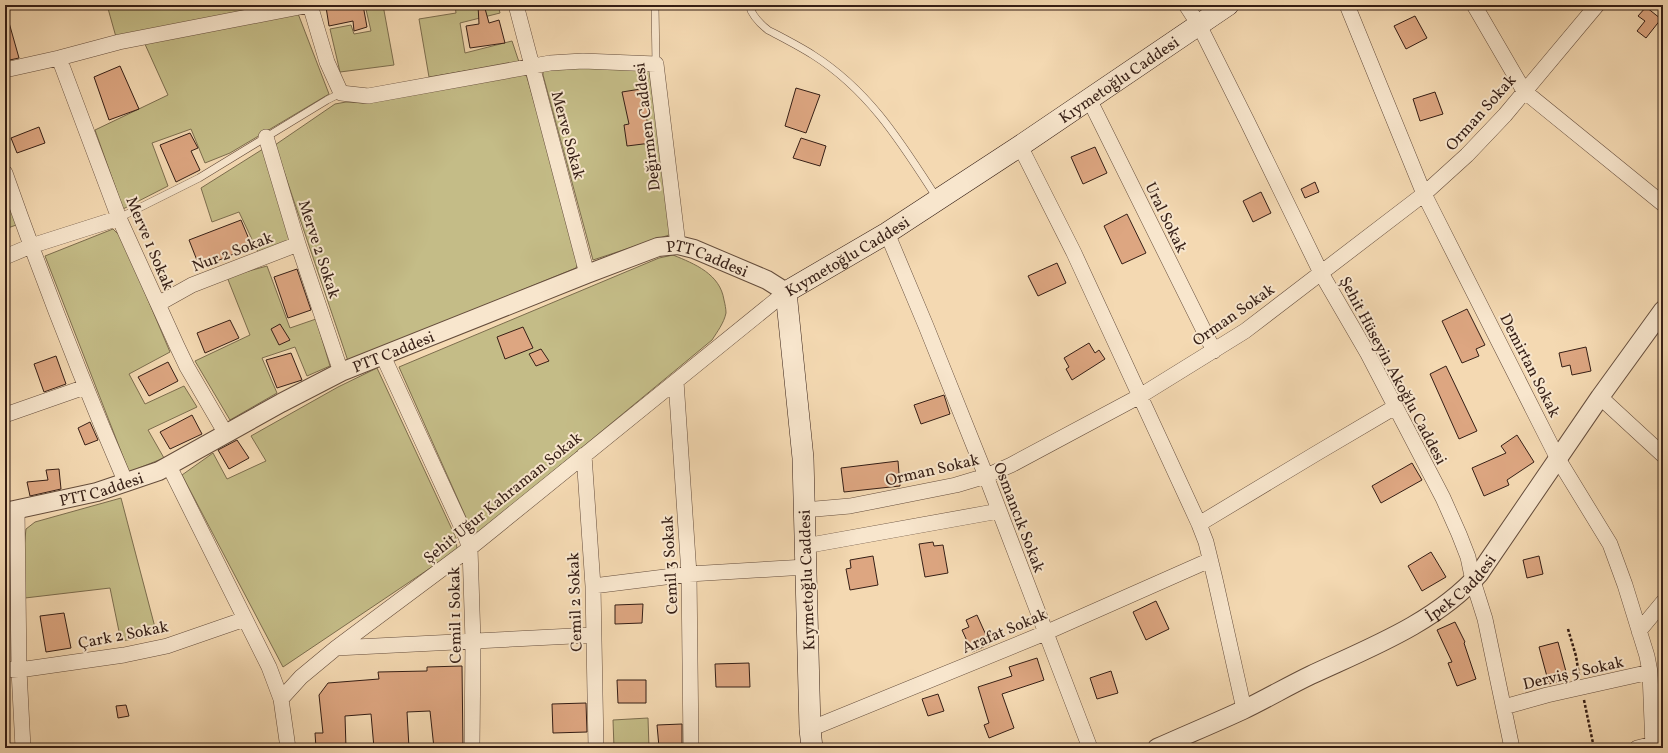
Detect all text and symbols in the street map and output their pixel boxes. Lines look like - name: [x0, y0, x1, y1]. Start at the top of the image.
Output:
- street label: Kıymetoğlu Caddesi: [1055, 32, 1184, 130]
- street label: Değirmen Caddesi: [629, 61, 667, 192]
- street label: Orman Sokak: [1441, 70, 1522, 156]
- street label: Merve Sokak: [545, 89, 589, 182]
- street label: Ural Sokak: [1139, 179, 1192, 257]
- street label: Merve 1 Sokak: [120, 193, 179, 294]
- street label: Merve 2 Sokak: [292, 198, 344, 302]
- street label: Kıymetoğlu Caddesi: [782, 212, 915, 303]
- street label: Nur 2 Sokak: [189, 227, 277, 278]
- street label: PTT Caddesi: [665, 236, 751, 284]
- street label: Şehit Hüseyin Akoğlu Caddesi: [1333, 273, 1451, 469]
- street label: Orman Sokak: [1189, 279, 1280, 352]
- street label: Demirtan Sokak: [1494, 310, 1565, 422]
- street label: PTT Caddesi: [350, 327, 438, 379]
- street label: Şehit Uğur Kahraman Sokak: [419, 428, 587, 569]
- street label: Orman Sokak: [883, 449, 982, 492]
- street label: Osmancık Sokak: [987, 459, 1049, 576]
- street label: PTT Caddesi: [58, 468, 147, 513]
- street label: Kıymetoğlu Caddesi: [795, 509, 821, 651]
- street label: Cemil 3 Sokak: [657, 515, 685, 615]
- street label: İpek Caddesi: [1422, 551, 1502, 628]
- street label: Cemil 2 Sokak: [563, 552, 589, 652]
- street label: Cemil 1 Sokak: [444, 566, 468, 664]
- street label: Arafat Sokak: [959, 604, 1051, 660]
- street label: Çark 2 Sokak: [76, 616, 171, 655]
- street label: Derviş 5 Sokak: [1521, 652, 1626, 696]

